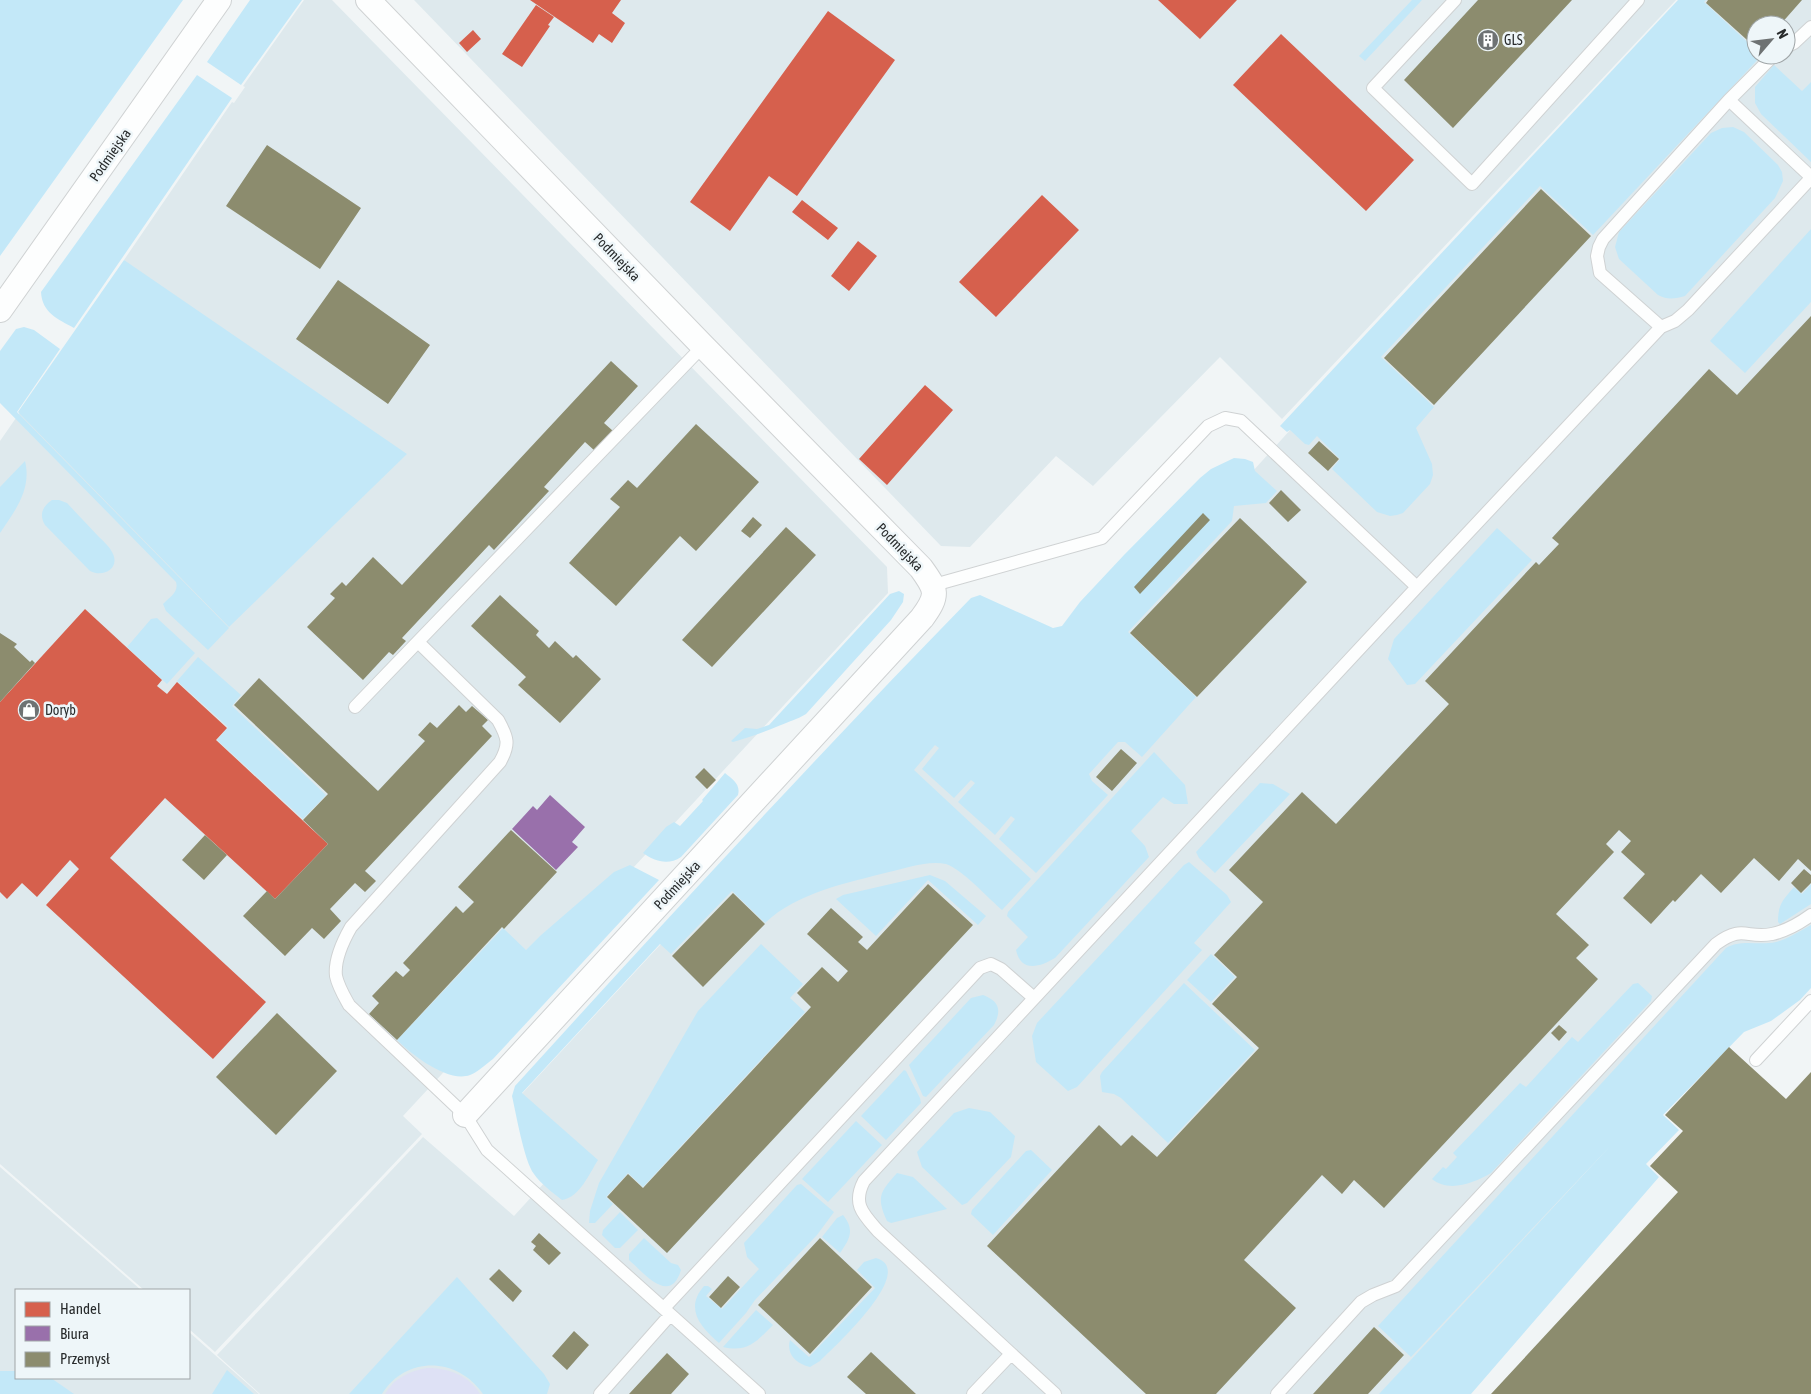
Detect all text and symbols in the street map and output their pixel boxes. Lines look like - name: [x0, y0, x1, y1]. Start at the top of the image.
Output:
- north arrow: [1746, 15, 1796, 65]
- text: N: [1773, 26, 1791, 41]
- building icon: GLS: [1476, 28, 1500, 52]
- place label: GLS: [1504, 32, 1523, 48]
- street label: Podmiejska: [86, 126, 134, 184]
- street label: Podmiejska: [590, 230, 644, 284]
- street label: Podmiejska: [873, 520, 927, 574]
- shop icon: Doryb: [17, 698, 41, 722]
- place label: Doryb: [45, 702, 76, 718]
- street label: Podmiejska: [651, 857, 703, 913]
- legend: [15, 1289, 190, 1379]
- text: Handel: [60, 1300, 101, 1317]
- text: Biura: [60, 1325, 89, 1342]
- text: Przemysł: [60, 1350, 110, 1367]

